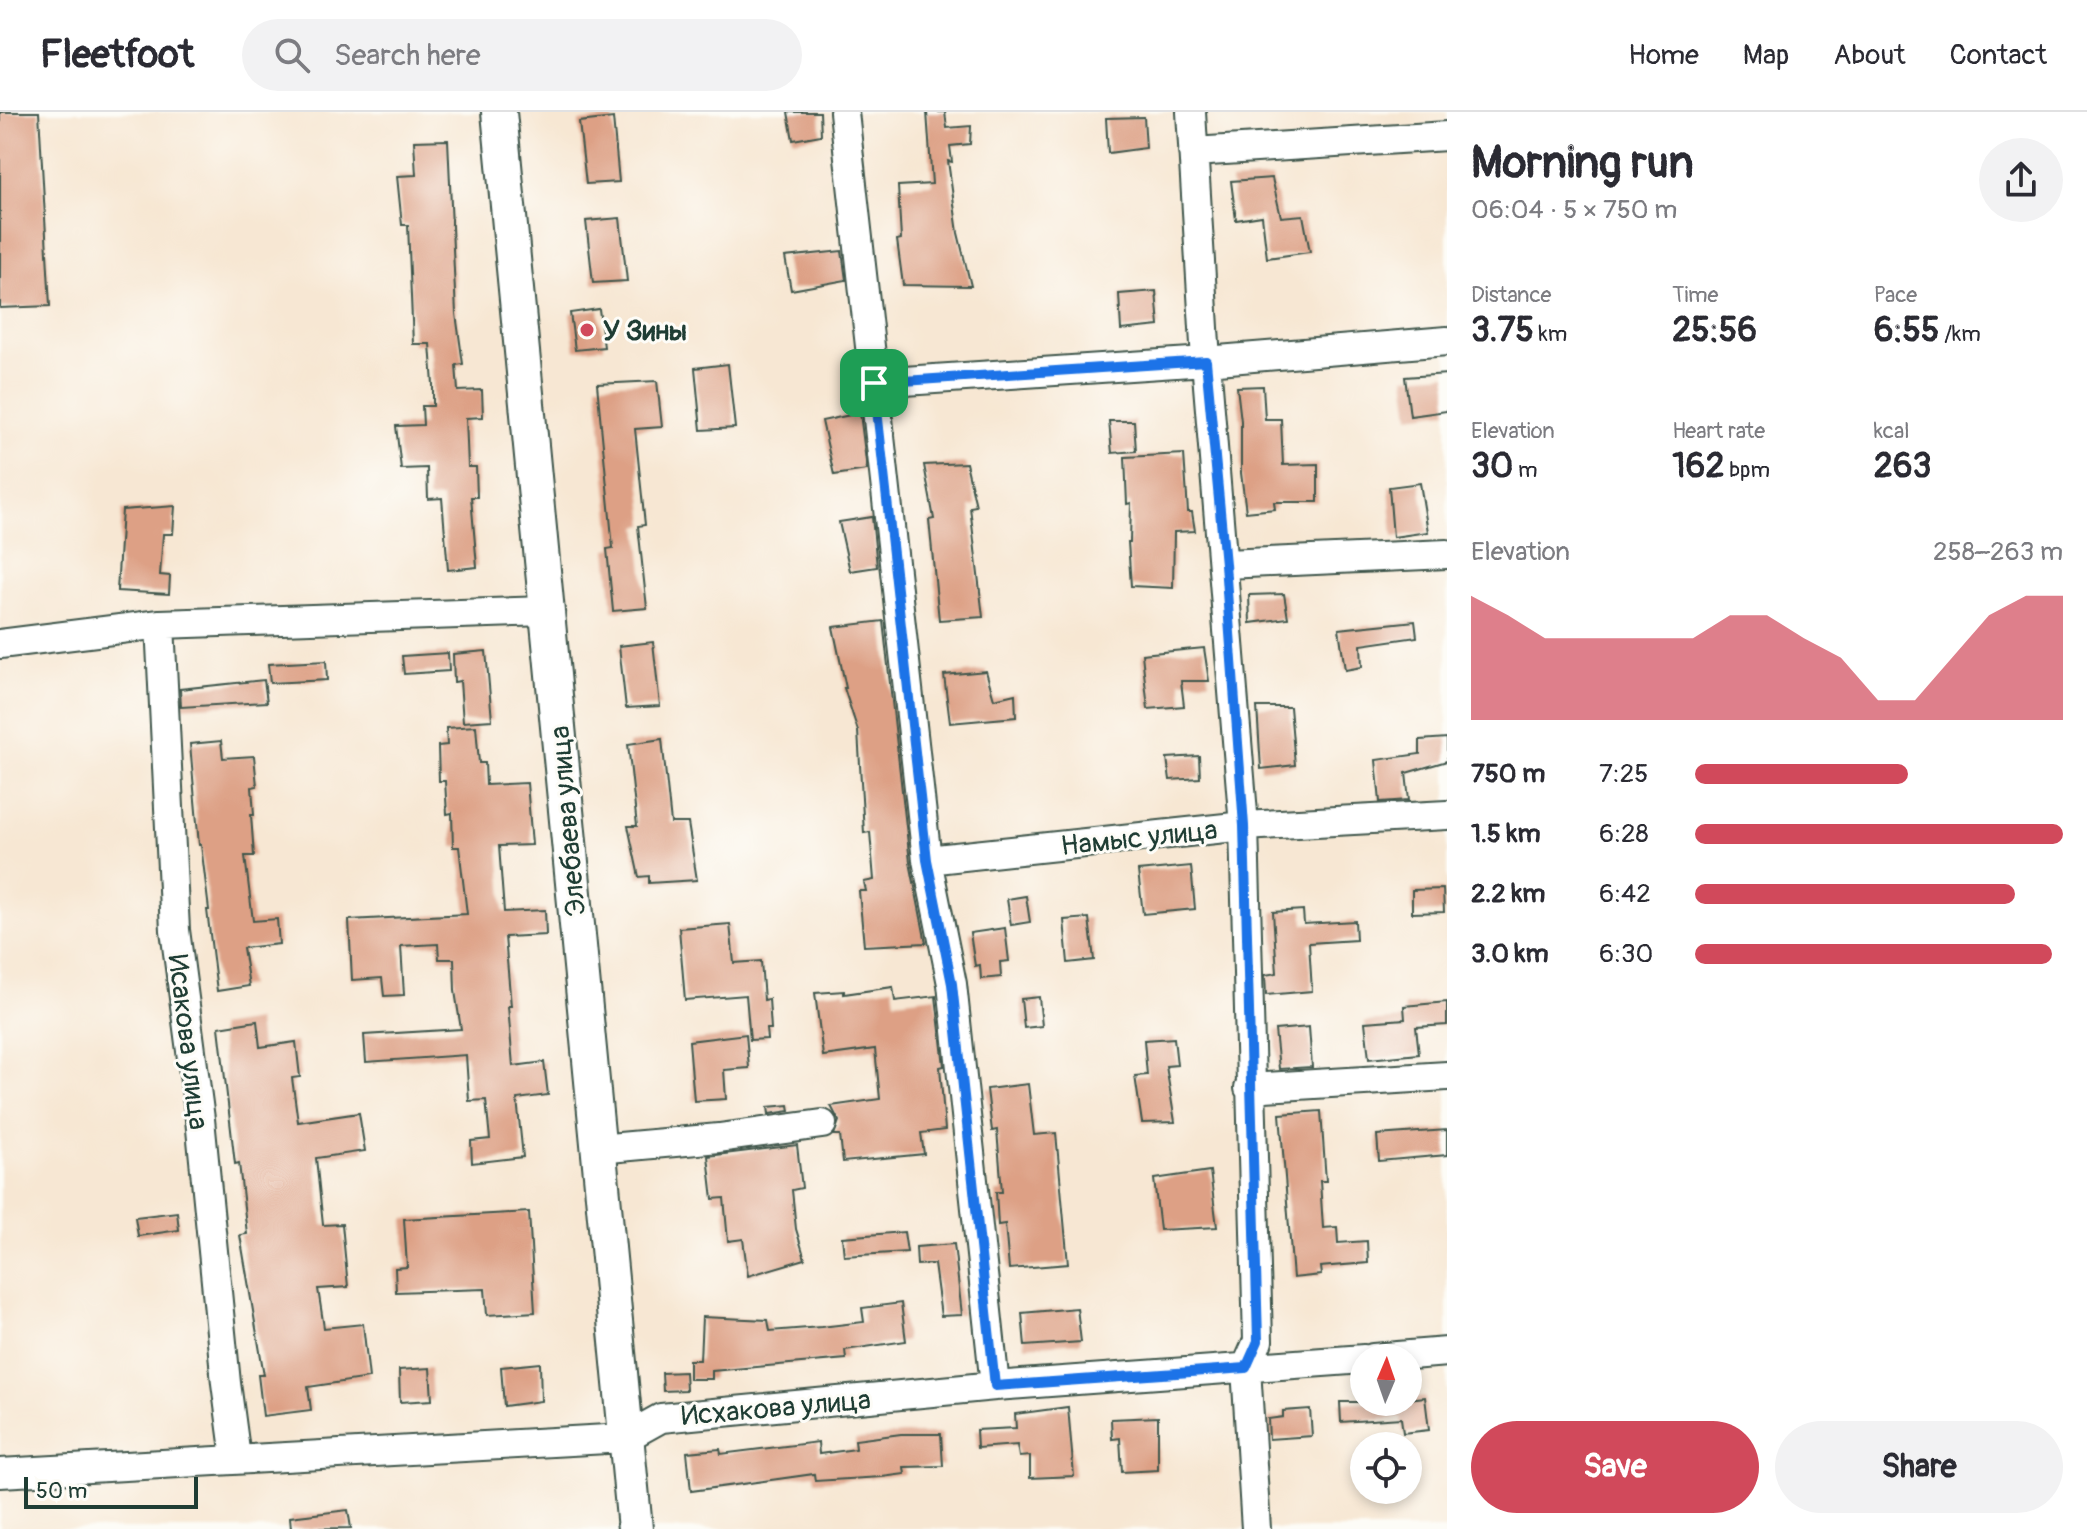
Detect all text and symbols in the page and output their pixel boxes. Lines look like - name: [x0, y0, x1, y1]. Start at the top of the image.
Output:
- search box: [242, 19, 802, 91]
- text: Fleetfoot: [40, 31, 194, 79]
- icon: search: [270, 33, 314, 77]
- text: Search here: [334, 37, 481, 74]
- text: Home: [1628, 38, 1699, 73]
- text: Map: [1743, 38, 1789, 73]
- text: About: [1833, 38, 1906, 73]
- text: Contact: [1950, 38, 2047, 73]
- text: Morning run: [1471, 136, 1694, 191]
- button: share: [1979, 138, 2063, 222]
- text: 06:04 · 5 × 750 m: [1471, 194, 1677, 226]
- text: Distance: [1471, 281, 1551, 309]
- text: Time: [1672, 281, 1718, 309]
- text: Pace: [1874, 281, 1917, 309]
- text: 3.75: [1471, 309, 1534, 352]
- text: 25:56: [1672, 309, 1757, 352]
- text: 6:55: [1874, 309, 1939, 352]
- place label: У Зины: [603, 314, 687, 349]
- text: km: [1534, 320, 1567, 348]
- text: /km: [1939, 320, 1981, 348]
- marker: У Зины: [578, 321, 596, 339]
- pin: [840, 349, 908, 417]
- icon: arrive: [852, 361, 896, 405]
- text: Elevation: [1471, 417, 1555, 445]
- text: Heart rate: [1672, 417, 1765, 445]
- text: kcal: [1874, 417, 1909, 445]
- text: 30: [1471, 445, 1513, 488]
- text: 162: [1672, 445, 1724, 488]
- text: 263: [1874, 445, 1931, 488]
- text: m: [1513, 456, 1538, 484]
- text: bpm: [1724, 456, 1770, 484]
- text: Elevation: [1471, 536, 1570, 568]
- text: 258–263 m: [1933, 536, 2063, 568]
- street label: Элебаева улица: [543, 724, 594, 917]
- text: 750 m: [1471, 758, 1545, 790]
- text: 7:25: [1599, 758, 1648, 790]
- street label: Намыс улица: [1059, 813, 1219, 864]
- text: 1.5 km: [1471, 818, 1541, 850]
- text: 6:28: [1599, 818, 1649, 850]
- text: 2.2 km: [1471, 878, 1545, 910]
- text: 6:42: [1599, 878, 1651, 910]
- text: 3.0 km: [1471, 938, 1549, 970]
- text: 6:30: [1599, 938, 1653, 970]
- street label: Исакова улица: [159, 953, 216, 1132]
- north arrow: [1350, 1344, 1422, 1416]
- map controls: [1350, 1344, 1422, 1504]
- street label: Исхакова улица: [680, 1383, 872, 1434]
- button: Save: [1471, 1421, 1759, 1513]
- button: Share: [1775, 1421, 2063, 1513]
- button: locate: [1350, 1432, 1422, 1504]
- scale bar: [24, 1473, 198, 1509]
- text: 50 m: [36, 1477, 87, 1505]

